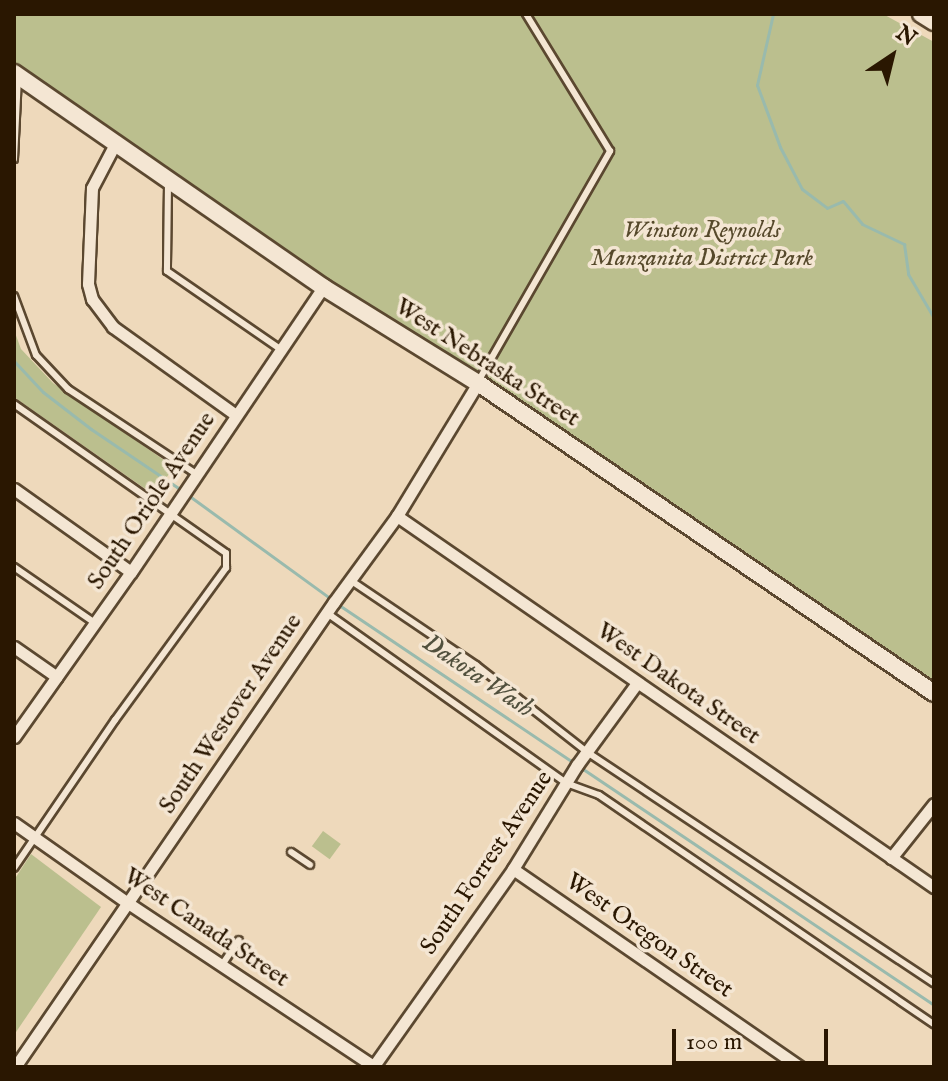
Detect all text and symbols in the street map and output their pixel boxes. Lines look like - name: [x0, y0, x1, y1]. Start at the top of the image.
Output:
- north arrow: [852, 16, 932, 96]
- text: N: [890, 19, 922, 53]
- park label: Winston Reynolds Manzanita District Park: [591, 217, 813, 273]
- street label: West Nebraska Street: [389, 293, 585, 433]
- street label: South Oriole Avenue: [82, 407, 222, 595]
- street label: South Westover Avenue: [153, 609, 309, 819]
- street label: West Dakota Street: [591, 617, 765, 751]
- water label: Dakota Wash: [417, 627, 539, 725]
- street label: South Forrest Avenue: [415, 766, 559, 960]
- street label: West Canada Street: [118, 862, 294, 994]
- street label: West Oregon Street: [560, 867, 738, 1005]
- scale bar: [676, 1013, 832, 1063]
- text: 100 m: [686, 1027, 742, 1058]

